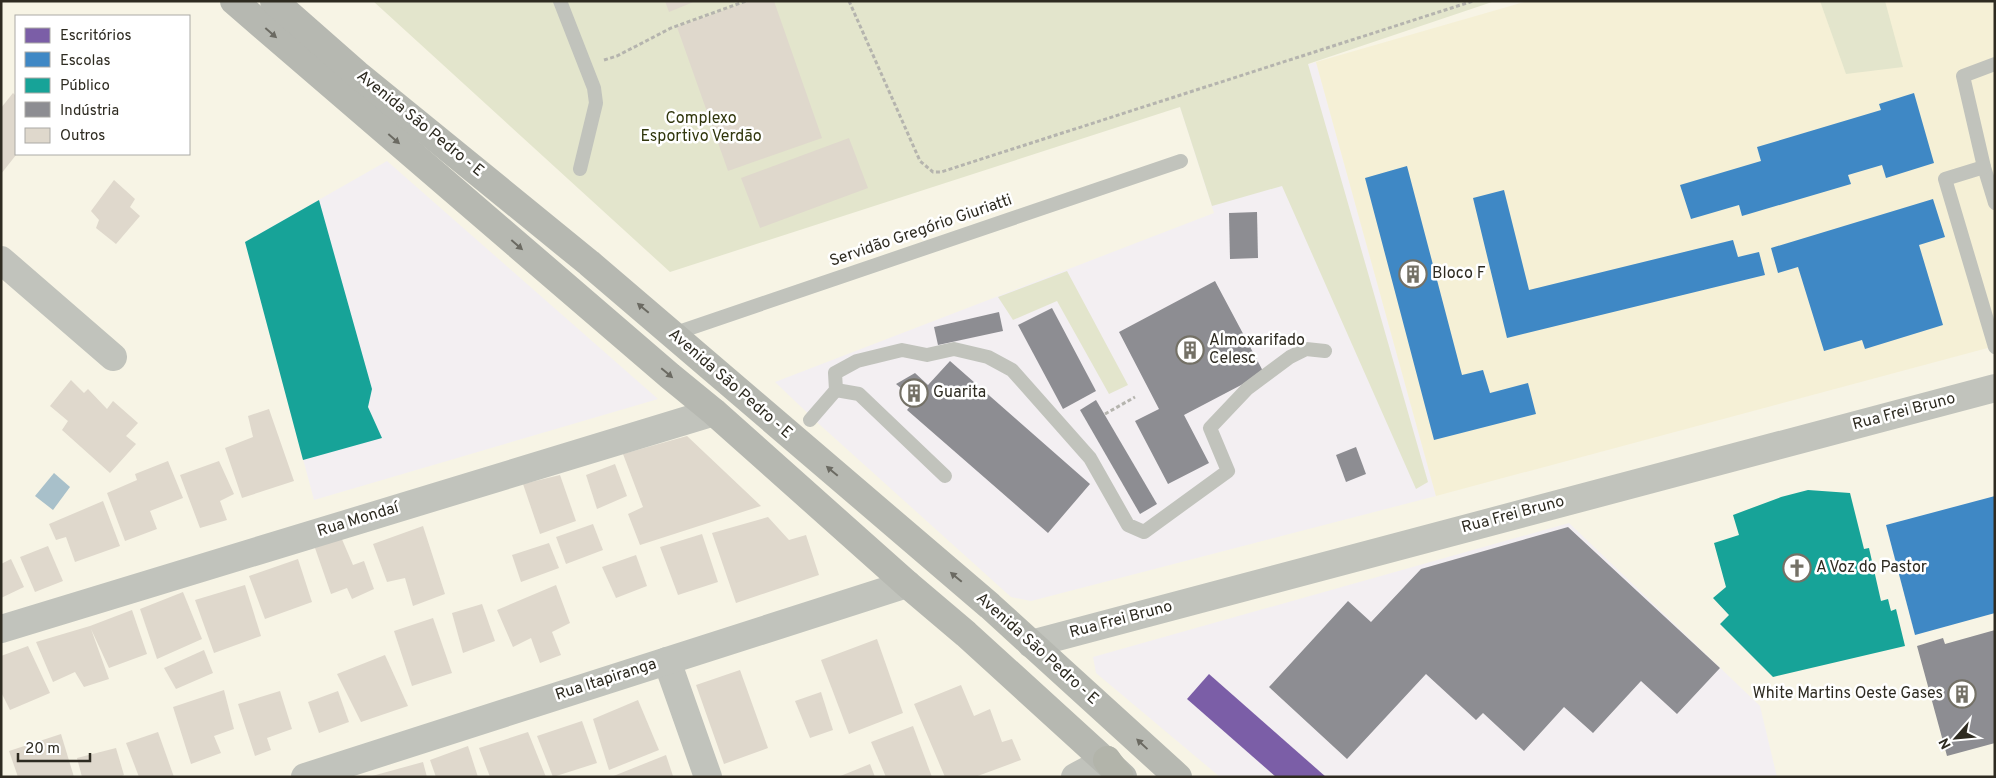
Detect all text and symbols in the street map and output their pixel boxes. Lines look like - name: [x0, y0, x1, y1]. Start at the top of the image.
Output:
- legend: [15, 15, 190, 155]
- text: Escritórios: [60, 27, 131, 46]
- one-way arrow: [264, 27, 276, 39]
- text: Escolas: [60, 52, 110, 71]
- street label: Avenida São Pedro - E: [352, 66, 488, 182]
- text: Público: [60, 77, 110, 96]
- text: Indústria: [60, 102, 119, 121]
- park label: Complexo Esportivo Verdão: [640, 109, 762, 147]
- text: Outros: [60, 127, 105, 146]
- one-way arrow: [387, 133, 399, 145]
- street label: Servidão Gregório Giuriatti: [827, 190, 1015, 272]
- one-way arrow: [511, 239, 523, 250]
- building icon: Bloco F: [1398, 259, 1428, 289]
- place label: Bloco F: [1432, 264, 1486, 284]
- one-way arrow: [636, 303, 649, 314]
- street label: Avenida São Pedro - E: [664, 325, 796, 443]
- place label: Almoxarifado Celesc: [1209, 331, 1305, 369]
- building icon: Almoxarifado Celesc: [1175, 335, 1205, 365]
- one-way arrow: [660, 368, 673, 379]
- building icon: Guarita: [899, 378, 929, 408]
- place label: Guarita: [933, 383, 986, 403]
- street label: Rua Frei Bruno: [1850, 389, 1958, 435]
- one-way arrow: [826, 466, 839, 477]
- street label: Rua Frei Bruno: [1459, 492, 1567, 538]
- street label: Rua Mondaí: [315, 498, 403, 542]
- church icon: A Voz do Pastor: [1782, 553, 1812, 583]
- place label: A Voz do Pastor: [1816, 558, 1927, 578]
- one-way arrow: [949, 571, 962, 582]
- street label: Avenida São Pedro - E: [972, 589, 1102, 709]
- street label: Rua Frei Bruno: [1067, 597, 1175, 643]
- street label: Rua Itapiranga: [553, 654, 659, 706]
- building icon: White Martins Oeste Gases: [1947, 679, 1977, 709]
- place label: White Martins Oeste Gases: [1752, 684, 1943, 704]
- north arrow: [1931, 713, 1981, 763]
- scale bar: [18, 730, 90, 762]
- text: N: [1936, 735, 1956, 752]
- one-way arrow: [1136, 738, 1148, 750]
- text: 20 m: [25, 740, 60, 759]

